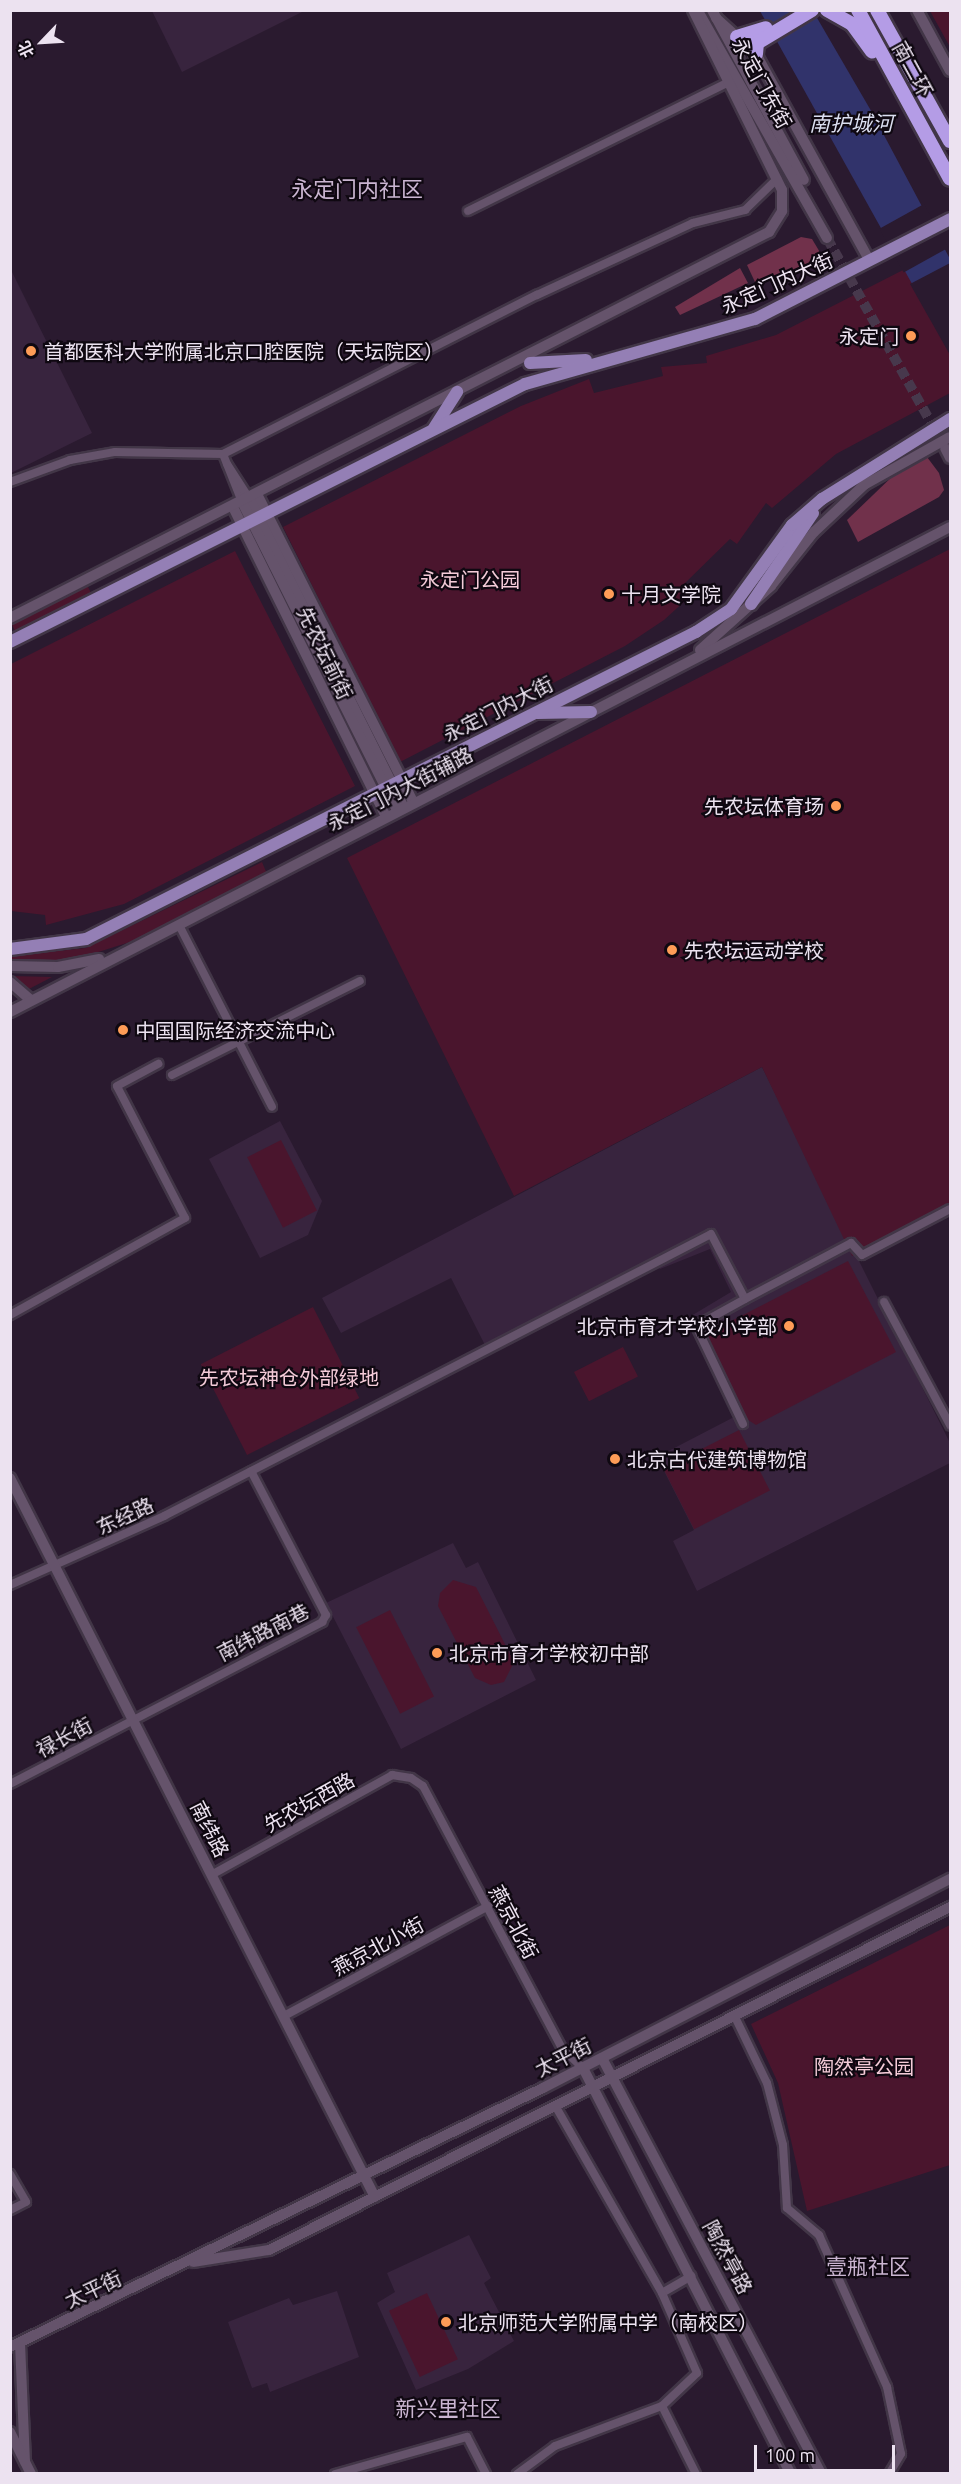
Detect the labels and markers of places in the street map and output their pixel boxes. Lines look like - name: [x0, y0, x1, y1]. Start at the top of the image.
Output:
- place label: 永定门: [839, 324, 899, 348]
- marker: 永定门: [904, 329, 918, 343]
- place label: 首都医科大学附属北京口腔医院（天坛院区）: [44, 339, 444, 363]
- marker: 首都医科大学附属北京口腔医院（天坛院区）: [22, 342, 40, 360]
- place label: 十月文学院: [621, 582, 721, 606]
- marker: 十月文学院: [602, 587, 616, 601]
- place label: 先农坛体育场: [704, 794, 824, 818]
- marker: 先农坛体育场: [829, 799, 843, 813]
- place label: 先农坛运动学校: [684, 938, 824, 962]
- marker: 先农坛运动学校: [665, 943, 679, 957]
- place label: 中国国际经济交流中心: [135, 1018, 335, 1042]
- marker: 中国国际经济交流中心: [116, 1023, 130, 1037]
- place label: 北京市育才学校小学部: [577, 1314, 777, 1338]
- marker: 北京市育才学校小学部: [782, 1319, 796, 1333]
- place label: 北京古代建筑博物馆: [627, 1447, 807, 1471]
- marker: 北京古代建筑博物馆: [608, 1452, 622, 1466]
- place label: 北京市育才学校初中部: [449, 1641, 649, 1665]
- marker: 北京市育才学校初中部: [430, 1646, 444, 1660]
- place label: 北京师范大学附属中学（南校区）: [458, 2310, 758, 2334]
- marker: 北京师范大学附属中学（南校区）: [439, 2315, 453, 2329]

